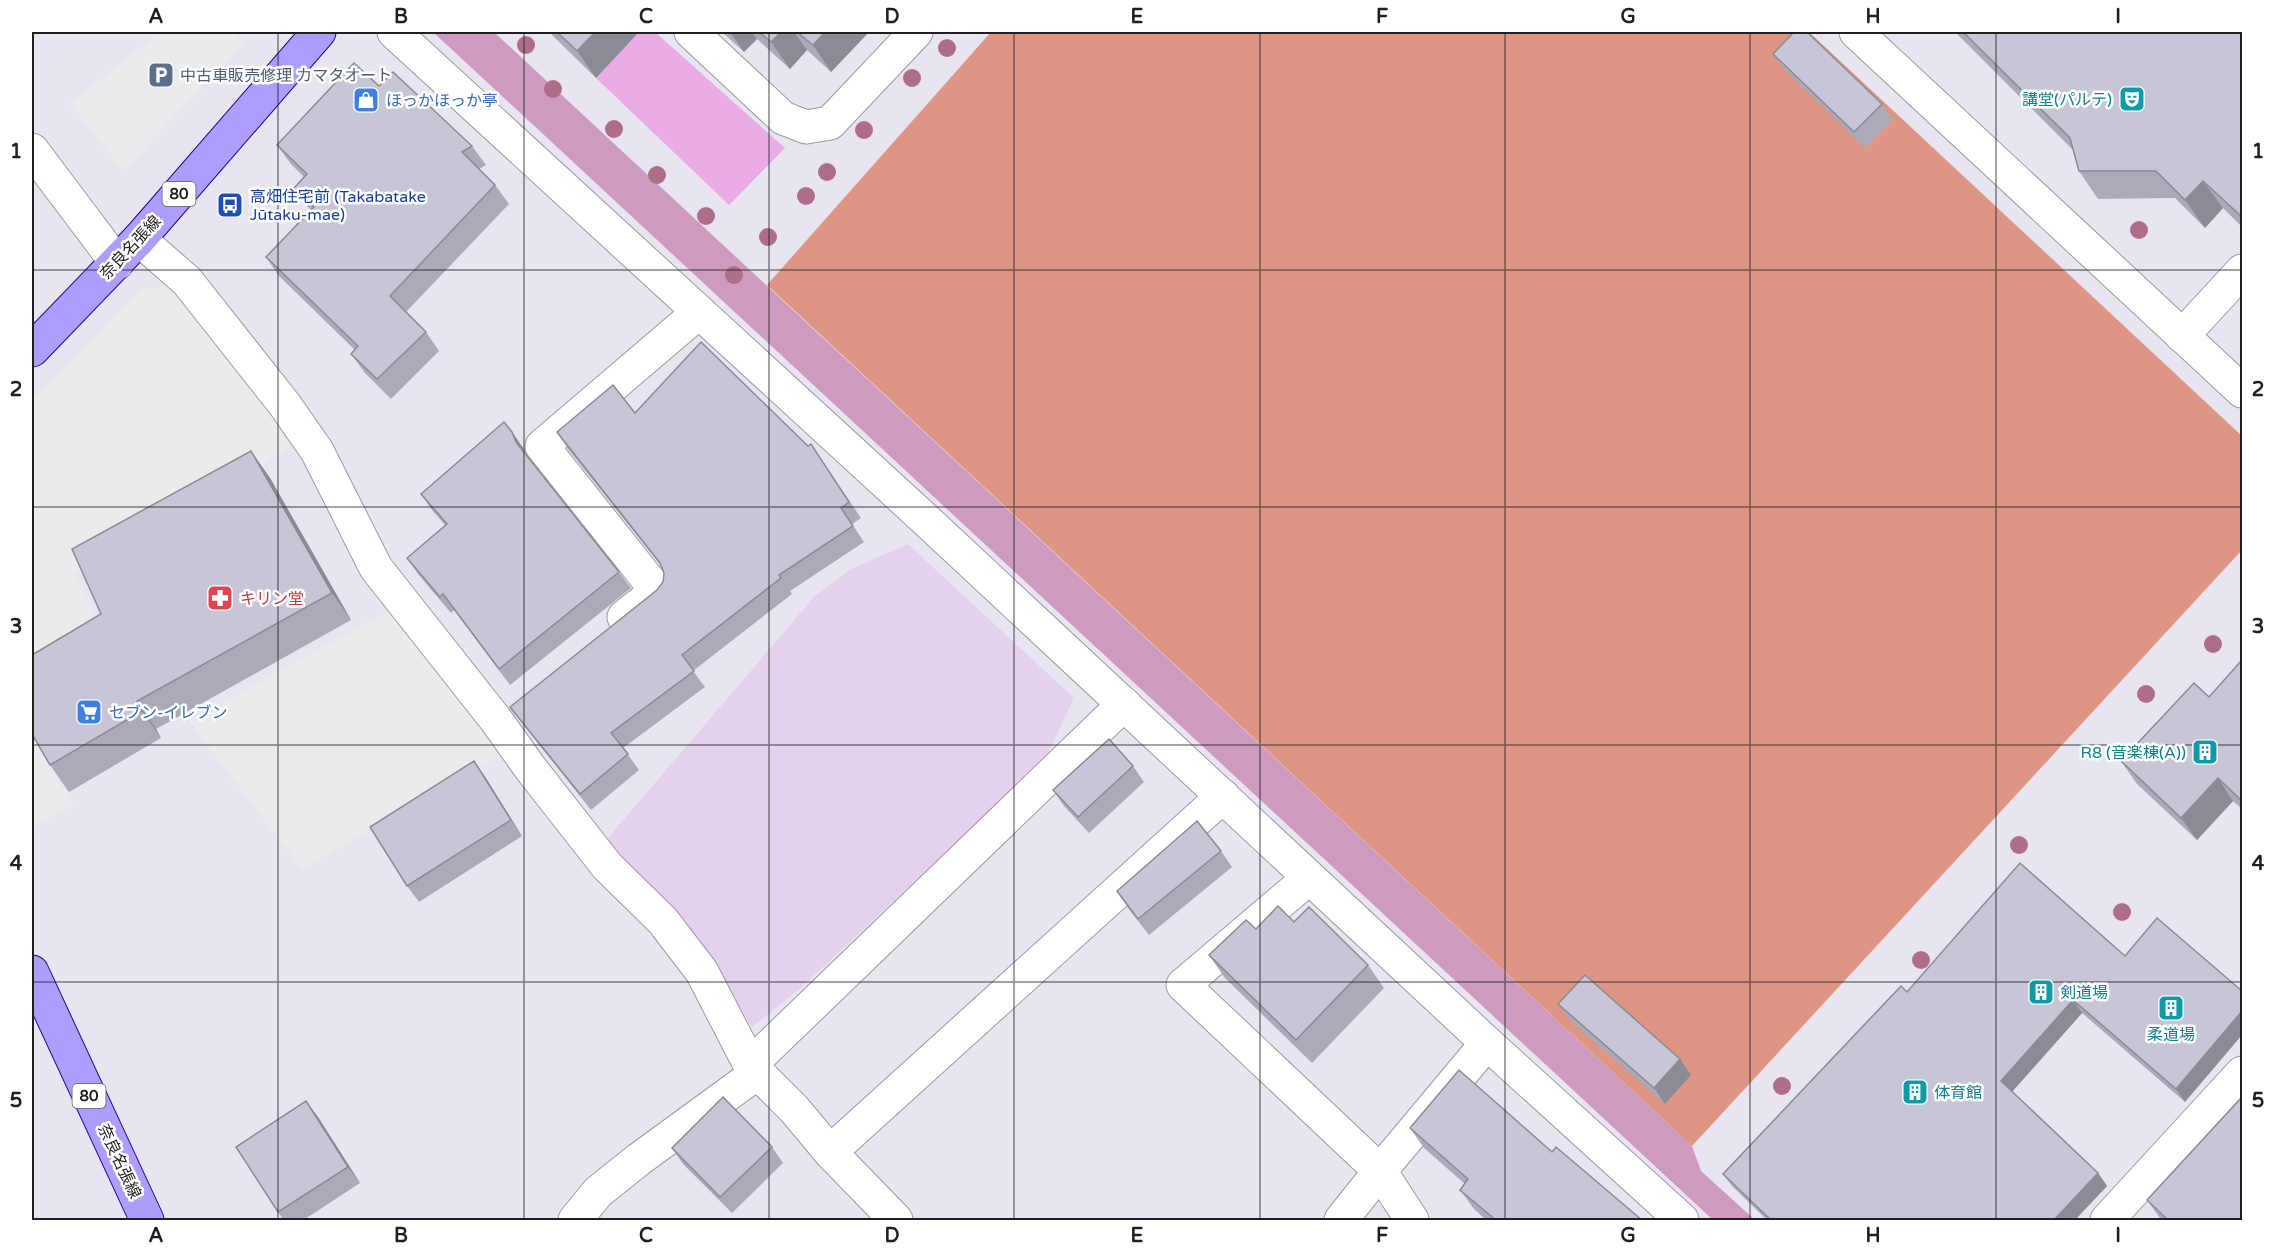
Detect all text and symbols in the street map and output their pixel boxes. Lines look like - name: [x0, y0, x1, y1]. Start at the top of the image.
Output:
- text: A: [149, 5, 164, 29]
- text: B: [394, 5, 408, 29]
- text: C: [639, 5, 653, 29]
- text: D: [884, 5, 900, 29]
- text: E: [1131, 5, 1144, 29]
- text: F: [1376, 5, 1388, 29]
- text: G: [1620, 5, 1636, 29]
- text: H: [1865, 5, 1881, 29]
- text: I: [2115, 5, 2121, 29]
- parking icon: 中古車販売修理 カマタオート: [146, 60, 176, 90]
- place label: 中古車販売修理 カマタオート: [180, 66, 392, 86]
- theatre icon: 講堂(パルテ): [2117, 84, 2147, 114]
- shop icon: ほっかほっか亭: [351, 85, 381, 115]
- place label: 講堂(パルテ): [2022, 90, 2112, 110]
- place label: ほっかほっか亭: [386, 91, 498, 111]
- text: 1: [10, 140, 22, 164]
- text: 1: [2252, 140, 2264, 164]
- road number: 80: [162, 182, 195, 206]
- place label: 高畑住宅前 (Takabatake Jūtaku-mae): [250, 187, 426, 225]
- bus stop icon: 高畑住宅前 (Takabatake Jūtaku-mae): [215, 190, 245, 220]
- street label: 奈良名張線: [96, 212, 165, 284]
- text: 2: [10, 378, 22, 402]
- text: 2: [2252, 378, 2264, 402]
- pharmacy icon: キリン堂: [205, 583, 235, 613]
- place label: キリン堂: [240, 589, 304, 609]
- text: 3: [10, 615, 22, 639]
- text: 3: [2252, 615, 2264, 639]
- supermarket icon: セブン-イレブン: [74, 697, 104, 727]
- place label: セブン-イレブン: [109, 703, 228, 723]
- building icon: R8 (音楽棟(A)): [2190, 737, 2220, 767]
- place label: R8 (音楽棟(A)): [2080, 743, 2186, 763]
- text: 4: [10, 852, 23, 876]
- text: 4: [2252, 852, 2265, 876]
- building icon: 剣道場: [2026, 977, 2056, 1007]
- place label: 剣道場: [2060, 983, 2108, 1003]
- building icon: 柔道場: [2156, 993, 2186, 1023]
- place label: 柔道場: [2147, 1025, 2195, 1045]
- building icon: 体育館: [1900, 1077, 1930, 1107]
- place label: 体育館: [1934, 1083, 1982, 1103]
- road number: 80: [72, 1084, 106, 1108]
- text: 5: [10, 1089, 22, 1113]
- text: 5: [2252, 1089, 2264, 1113]
- street label: 奈良名張線: [93, 1121, 145, 1202]
- text: A: [149, 1224, 164, 1248]
- text: B: [394, 1224, 408, 1248]
- text: C: [639, 1224, 653, 1248]
- text: D: [884, 1224, 900, 1248]
- text: E: [1131, 1224, 1144, 1248]
- text: F: [1376, 1224, 1388, 1248]
- text: G: [1620, 1224, 1636, 1248]
- text: H: [1865, 1224, 1881, 1248]
- text: I: [2115, 1224, 2121, 1248]

